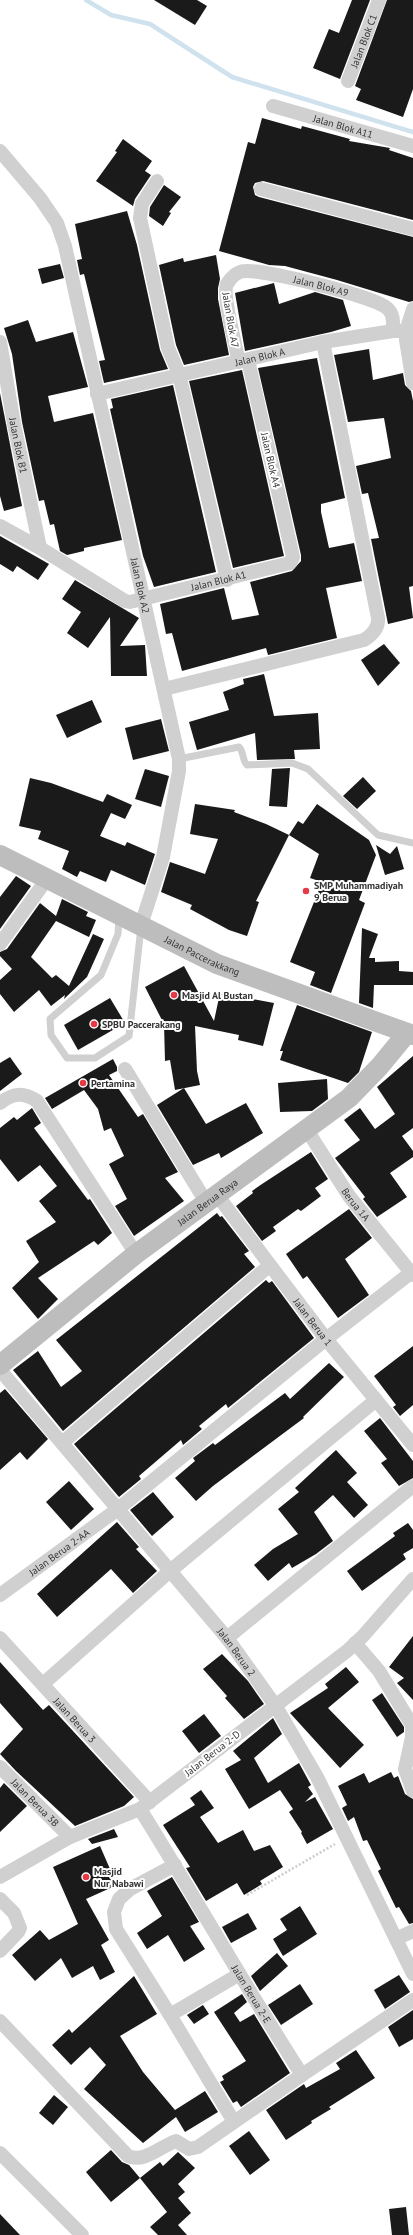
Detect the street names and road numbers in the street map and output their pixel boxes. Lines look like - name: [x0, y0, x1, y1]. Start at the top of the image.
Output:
- street label: Jalan Blok C1: [347, 12, 380, 71]
- street label: Jalan Blok A11: [311, 112, 375, 141]
- street label: Jalan Blok A9: [291, 273, 350, 299]
- street label: Jalan Blok A7: [219, 290, 242, 349]
- street label: Jalan Blok A: [233, 345, 286, 369]
- street label: Jalan Blok B1: [6, 416, 30, 474]
- street label: Jalan Blok A4: [258, 430, 283, 489]
- street label: Jalan Blok A2: [127, 556, 152, 614]
- street label: Jalan Blok A1: [189, 568, 247, 594]
- street label: Jalan Paccerakkang: [161, 932, 242, 979]
- street label: Jalan Berua Raya: [174, 1176, 240, 1229]
- street label: Berua 1A: [338, 1186, 373, 1224]
- street label: Jalan Berua 1: [290, 1295, 335, 1349]
- street label: Jalan Berua 2-AA: [26, 1526, 92, 1579]
- street label: Jalan Berua 2: [214, 1625, 258, 1679]
- street label: Jalan Berua 3: [50, 1694, 98, 1746]
- street label: Jalan Berua 2-D: [181, 1728, 243, 1780]
- street label: Jalan Berua 3B: [8, 1775, 62, 1830]
- street label: Jalan Berua 2-E: [228, 1962, 274, 2026]

